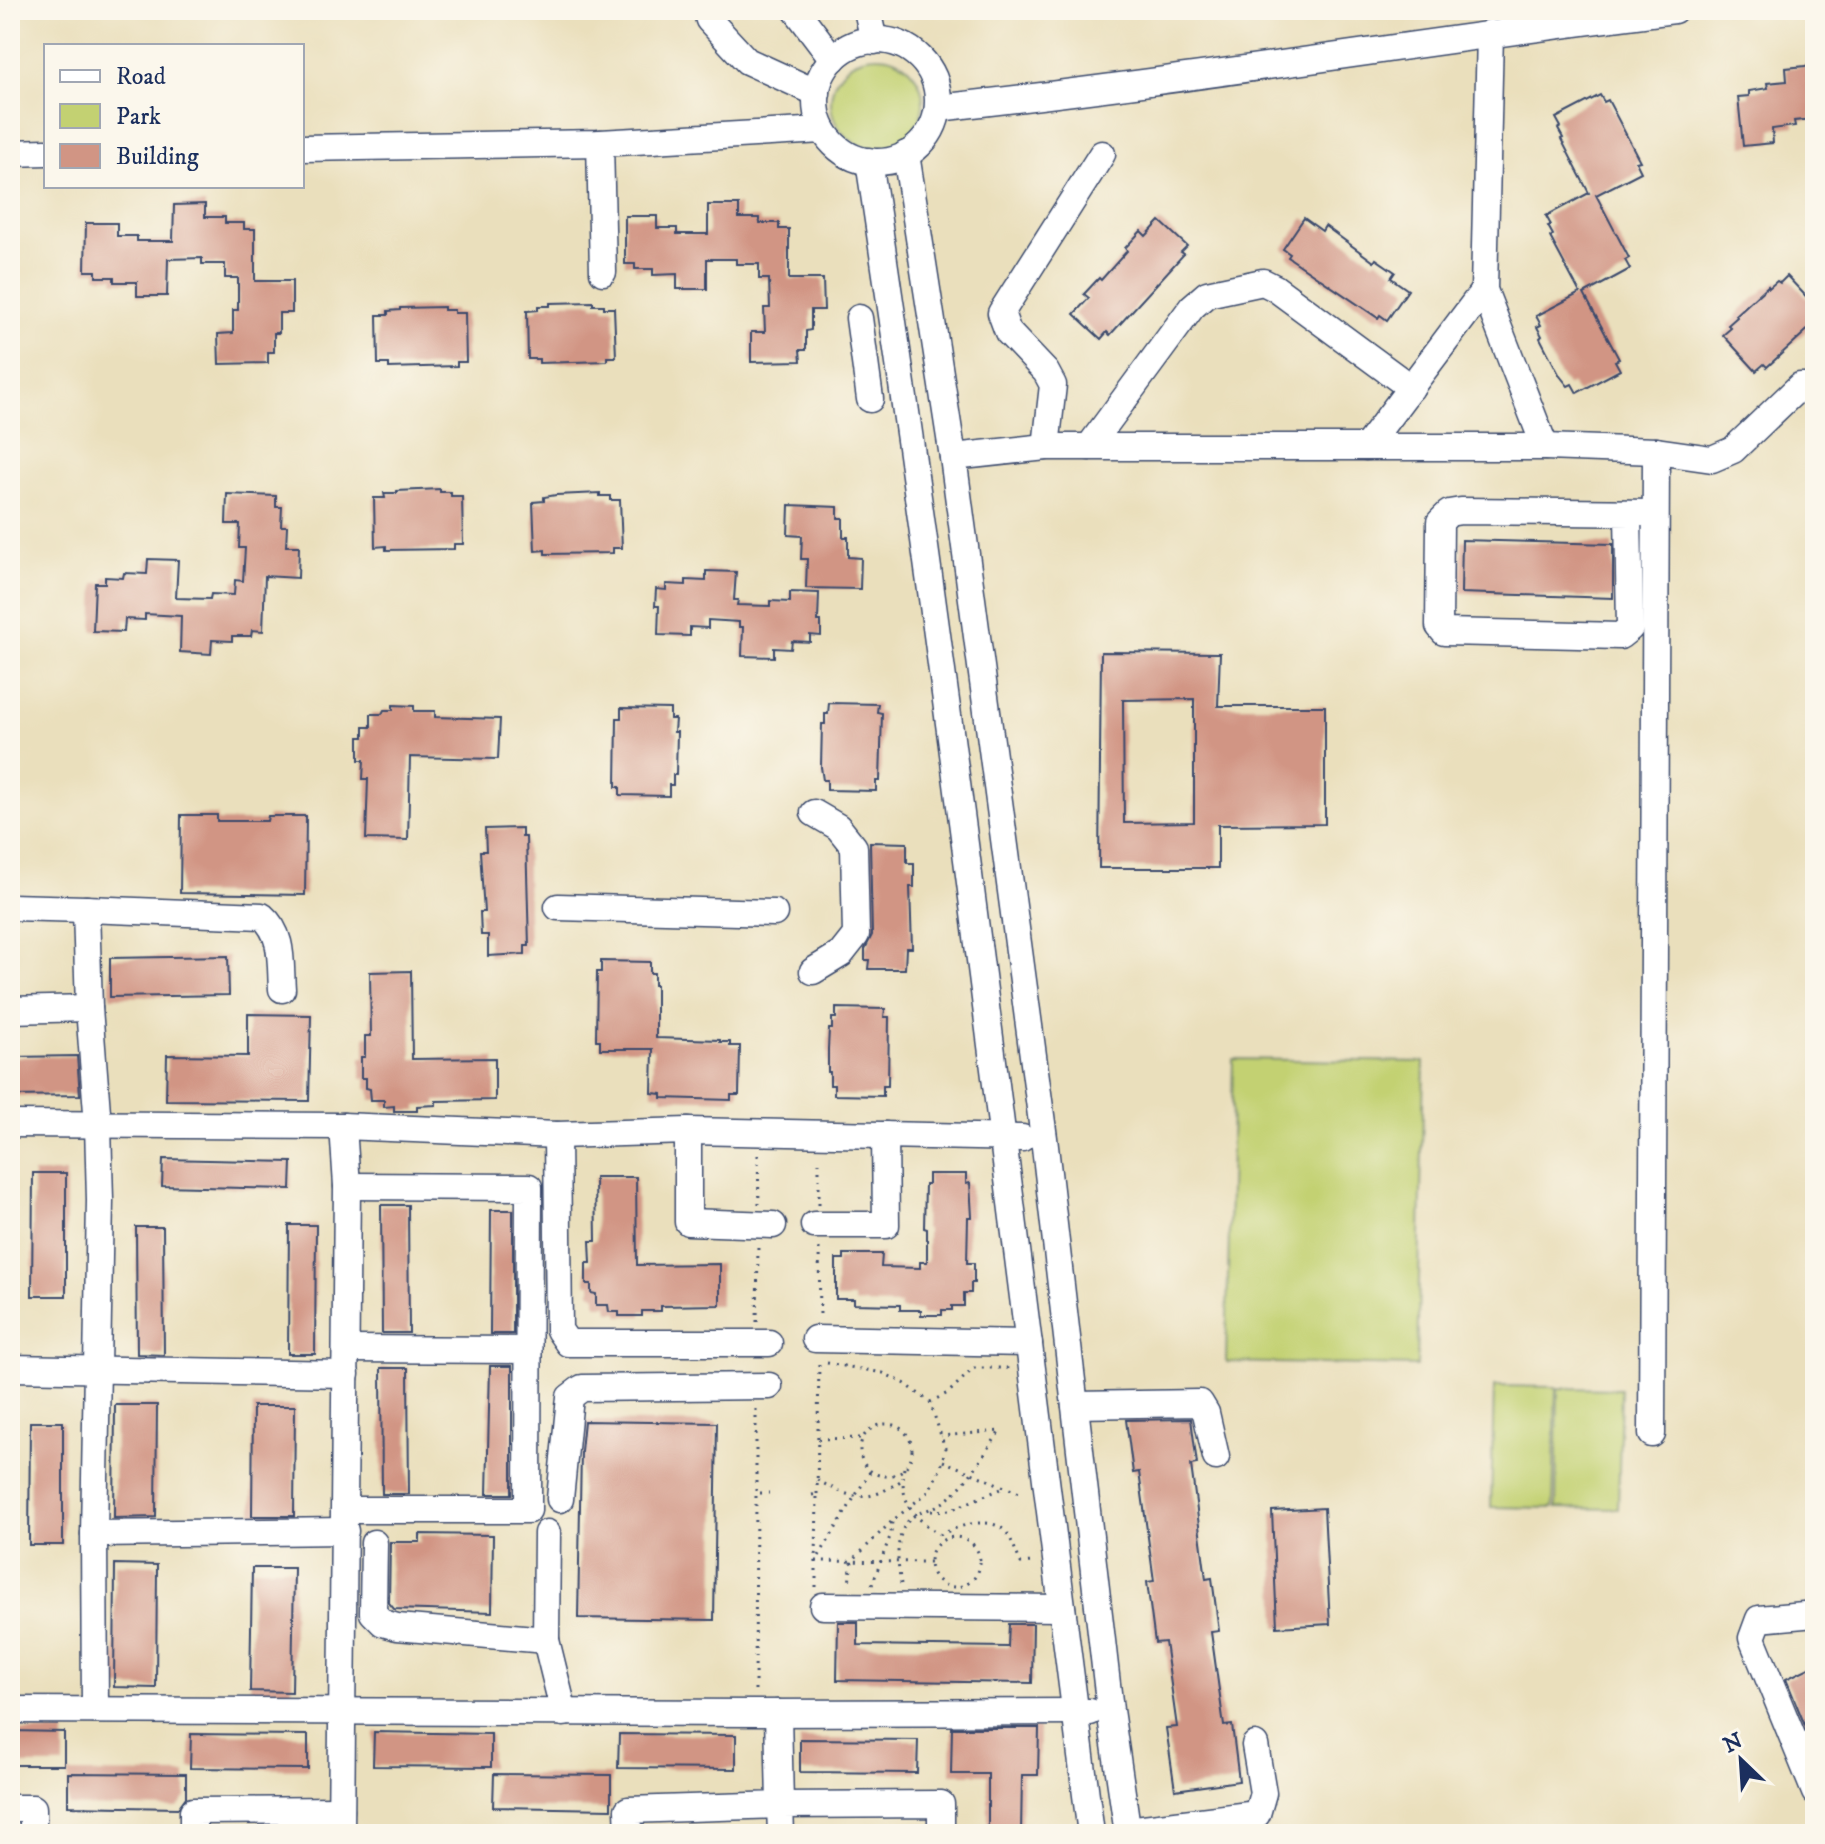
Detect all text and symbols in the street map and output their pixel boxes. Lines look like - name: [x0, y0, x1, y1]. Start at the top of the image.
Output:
- legend: [44, 44, 304, 188]
- text: Road: [116, 62, 166, 92]
- text: Park: [116, 102, 161, 132]
- text: Building: [116, 142, 199, 172]
- north arrow: [1701, 1720, 1781, 1800]
- text: N: [1719, 1727, 1747, 1759]

